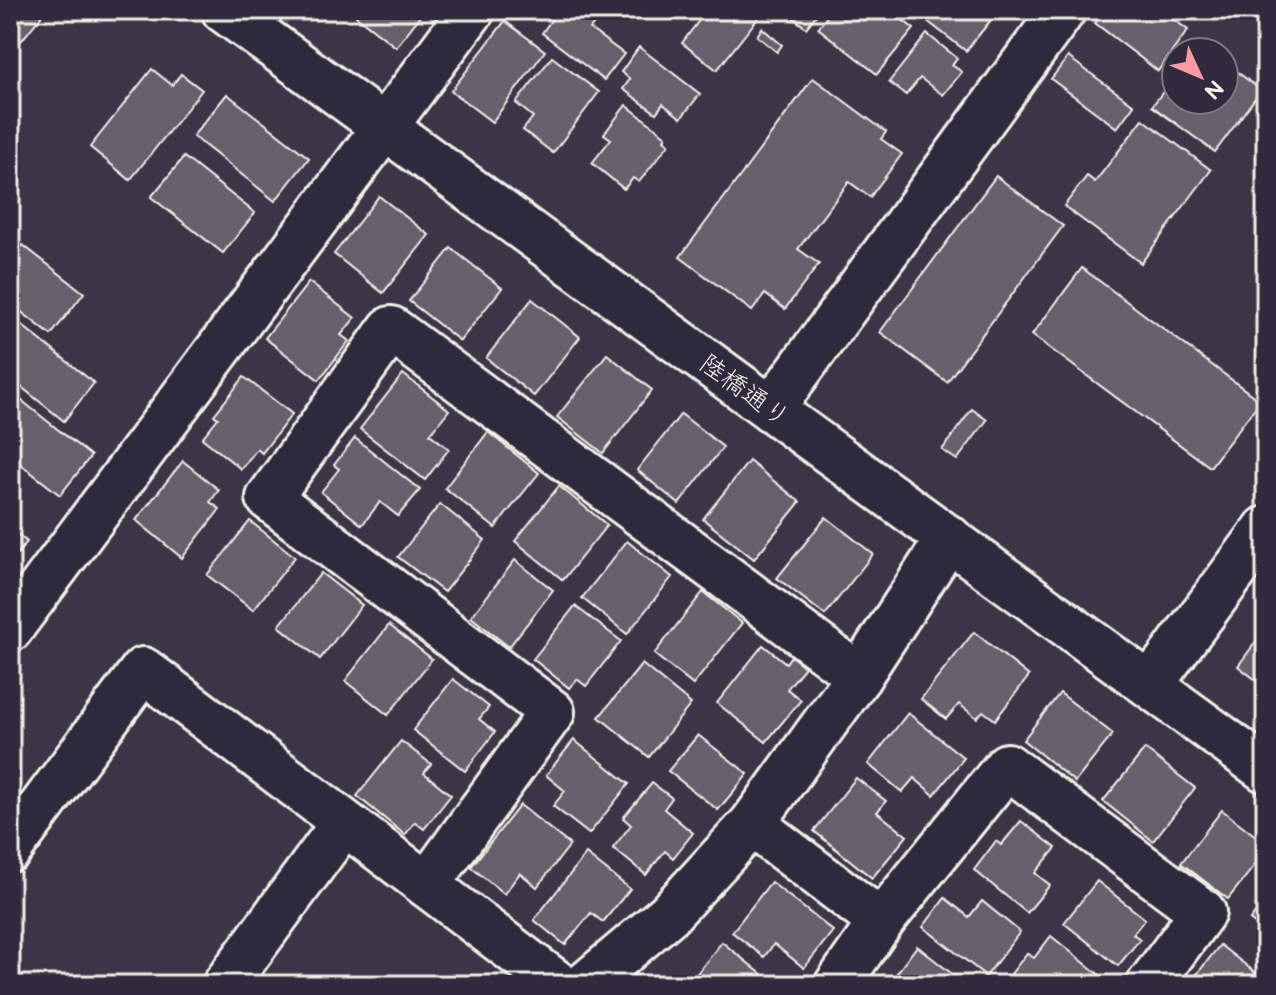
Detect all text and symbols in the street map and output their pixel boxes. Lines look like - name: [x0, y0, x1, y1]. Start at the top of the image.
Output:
- north arrow: [1160, 36, 1240, 116]
- text: N: [1198, 74, 1229, 104]
- street label: 陸橋通り: [693, 348, 795, 434]

